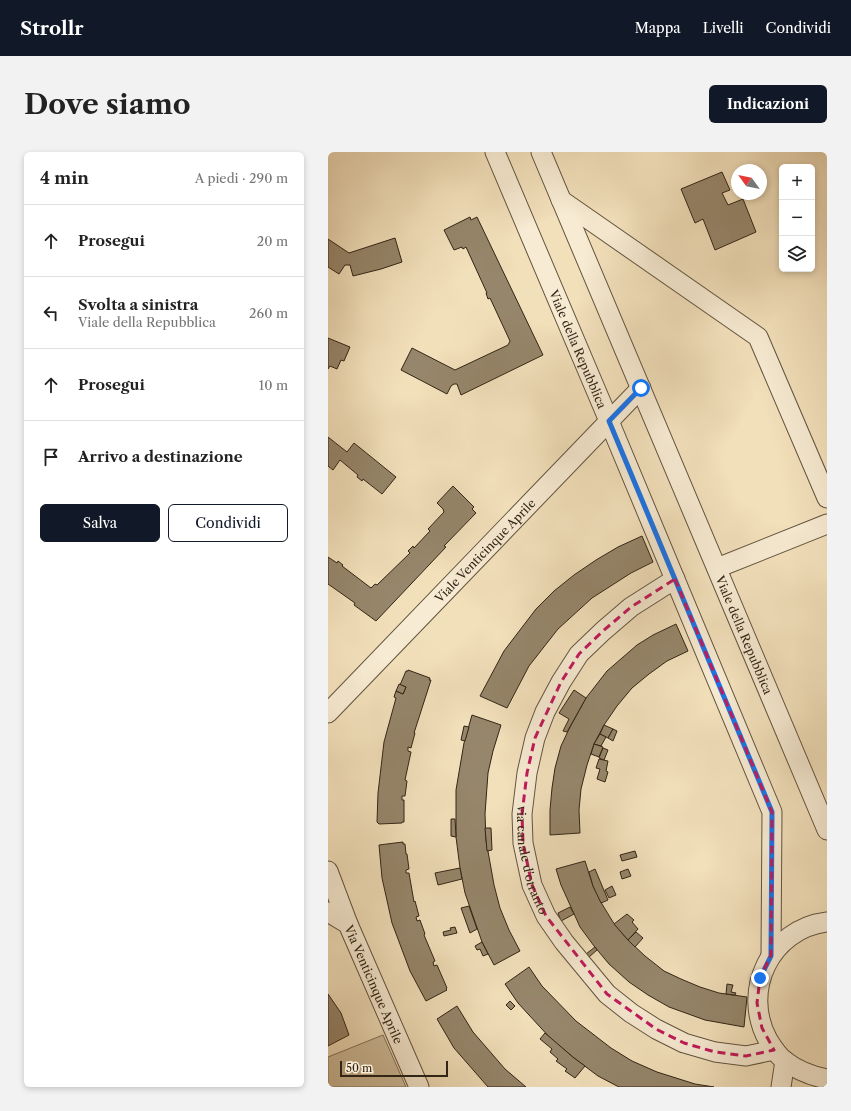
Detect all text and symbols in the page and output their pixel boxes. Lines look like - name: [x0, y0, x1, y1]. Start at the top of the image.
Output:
- text: Strollr: [20, 17, 84, 40]
- text: Mappa: [635, 19, 681, 37]
- text: Livelli: [703, 19, 744, 37]
- text: Condividi: [766, 19, 831, 37]
- button: Indicazioni: [709, 85, 827, 123]
- text: Dove siamo: [24, 87, 191, 121]
- north arrow: [731, 164, 767, 200]
- map controls: [779, 164, 815, 272]
- button: +: [779, 164, 815, 200]
- text: 4 min: [40, 168, 89, 188]
- text: A piedi · 290 m: [195, 170, 288, 186]
- button: −: [779, 200, 815, 236]
- icon: ahead: [40, 230, 62, 252]
- text: Prosegui: [78, 231, 145, 250]
- text: 20 m: [257, 233, 288, 249]
- button: layers: [779, 236, 815, 272]
- street label: Viale della Repubblica: [546, 287, 611, 411]
- text: Svolta a sinistra: [78, 295, 198, 314]
- icon: left: [40, 302, 62, 324]
- text: 260 m: [249, 305, 288, 321]
- text: Viale della Repubblica: [78, 314, 216, 330]
- icon: ahead: [40, 374, 62, 396]
- text: Prosegui: [78, 375, 145, 394]
- text: 10 m: [259, 377, 288, 393]
- route start: [632, 379, 650, 397]
- icon: arrive: [40, 446, 62, 468]
- text: Arrivo a destinazione: [78, 447, 243, 466]
- street label: Viale Venticinque Aprile: [431, 495, 538, 606]
- button: Salva: [40, 504, 160, 542]
- button: Condividi: [168, 504, 288, 542]
- street label: Viale della Repubblica: [713, 572, 777, 697]
- street label: via canale d'otranto: [514, 804, 552, 916]
- street label: Via Venticinque Aprile: [341, 922, 407, 1046]
- route end: [751, 969, 769, 987]
- scale bar: [340, 1059, 448, 1078]
- text: 50 m: [346, 1061, 372, 1075]

